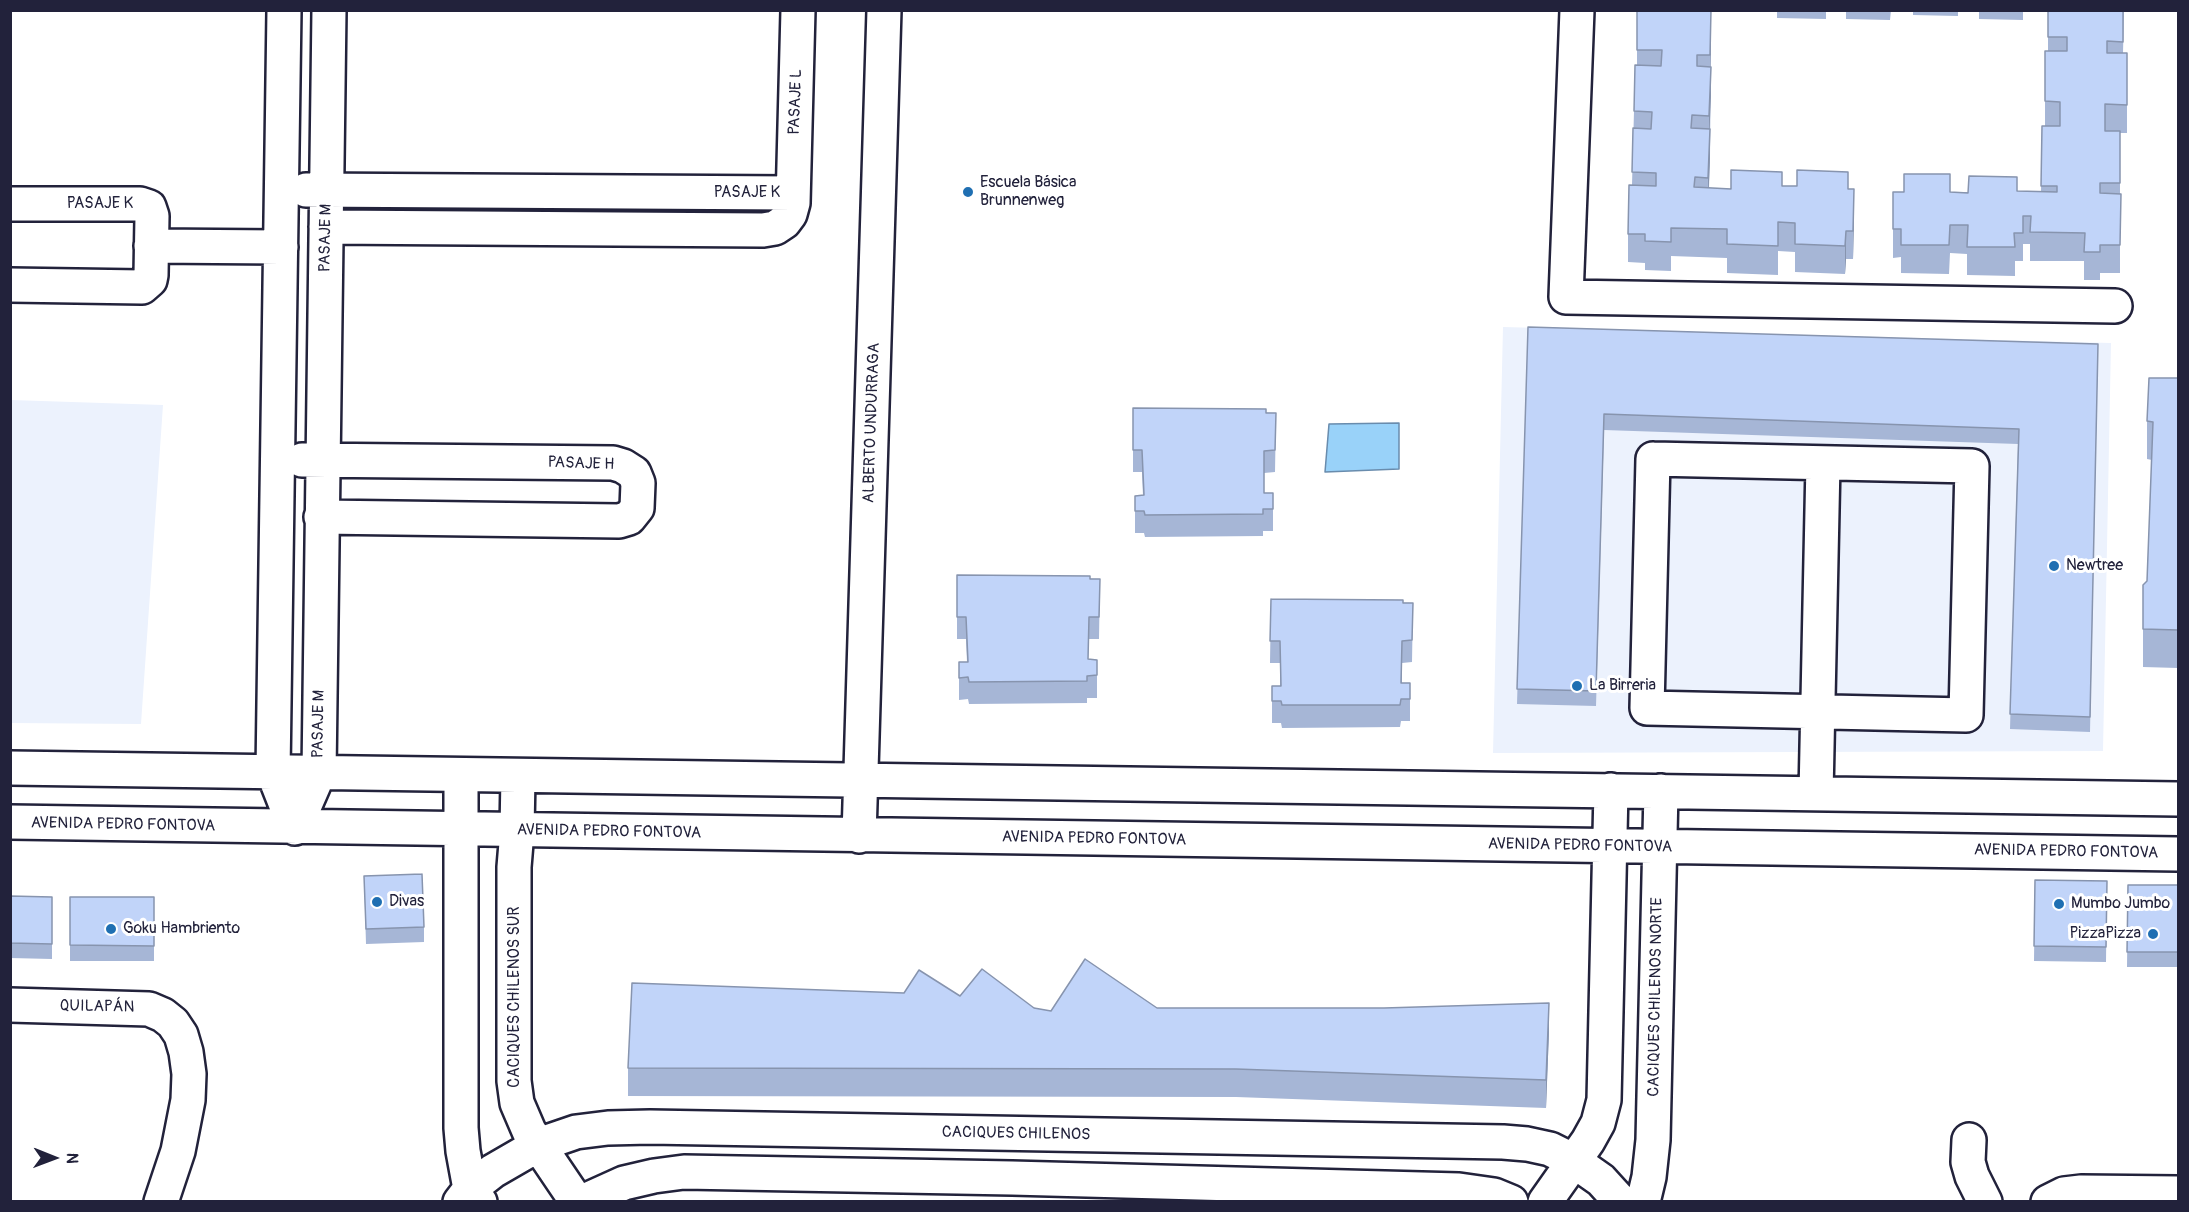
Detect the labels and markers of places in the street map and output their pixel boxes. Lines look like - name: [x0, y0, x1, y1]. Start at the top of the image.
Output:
- place label: Escuela Básica Brunnenweg: [980, 173, 1076, 211]
- marker: Escuela Básica Brunnenweg: [961, 185, 975, 199]
- place label: Newtree: [2066, 556, 2123, 576]
- marker: Newtree: [2047, 559, 2061, 573]
- place label: La Birreria: [1589, 676, 1656, 696]
- marker: La Birreria: [1570, 679, 1584, 693]
- place label: Divas: [389, 892, 424, 912]
- place label: Mumbo Jumbo: [2071, 894, 2170, 914]
- marker: Divas: [370, 895, 384, 909]
- marker: Mumbo Jumbo: [2052, 897, 2066, 911]
- place label: Goku Hambriento: [123, 919, 240, 939]
- marker: Goku Hambriento: [104, 922, 118, 936]
- place label: PizzaPizza: [2069, 924, 2141, 944]
- marker: PizzaPizza: [2146, 927, 2160, 941]

